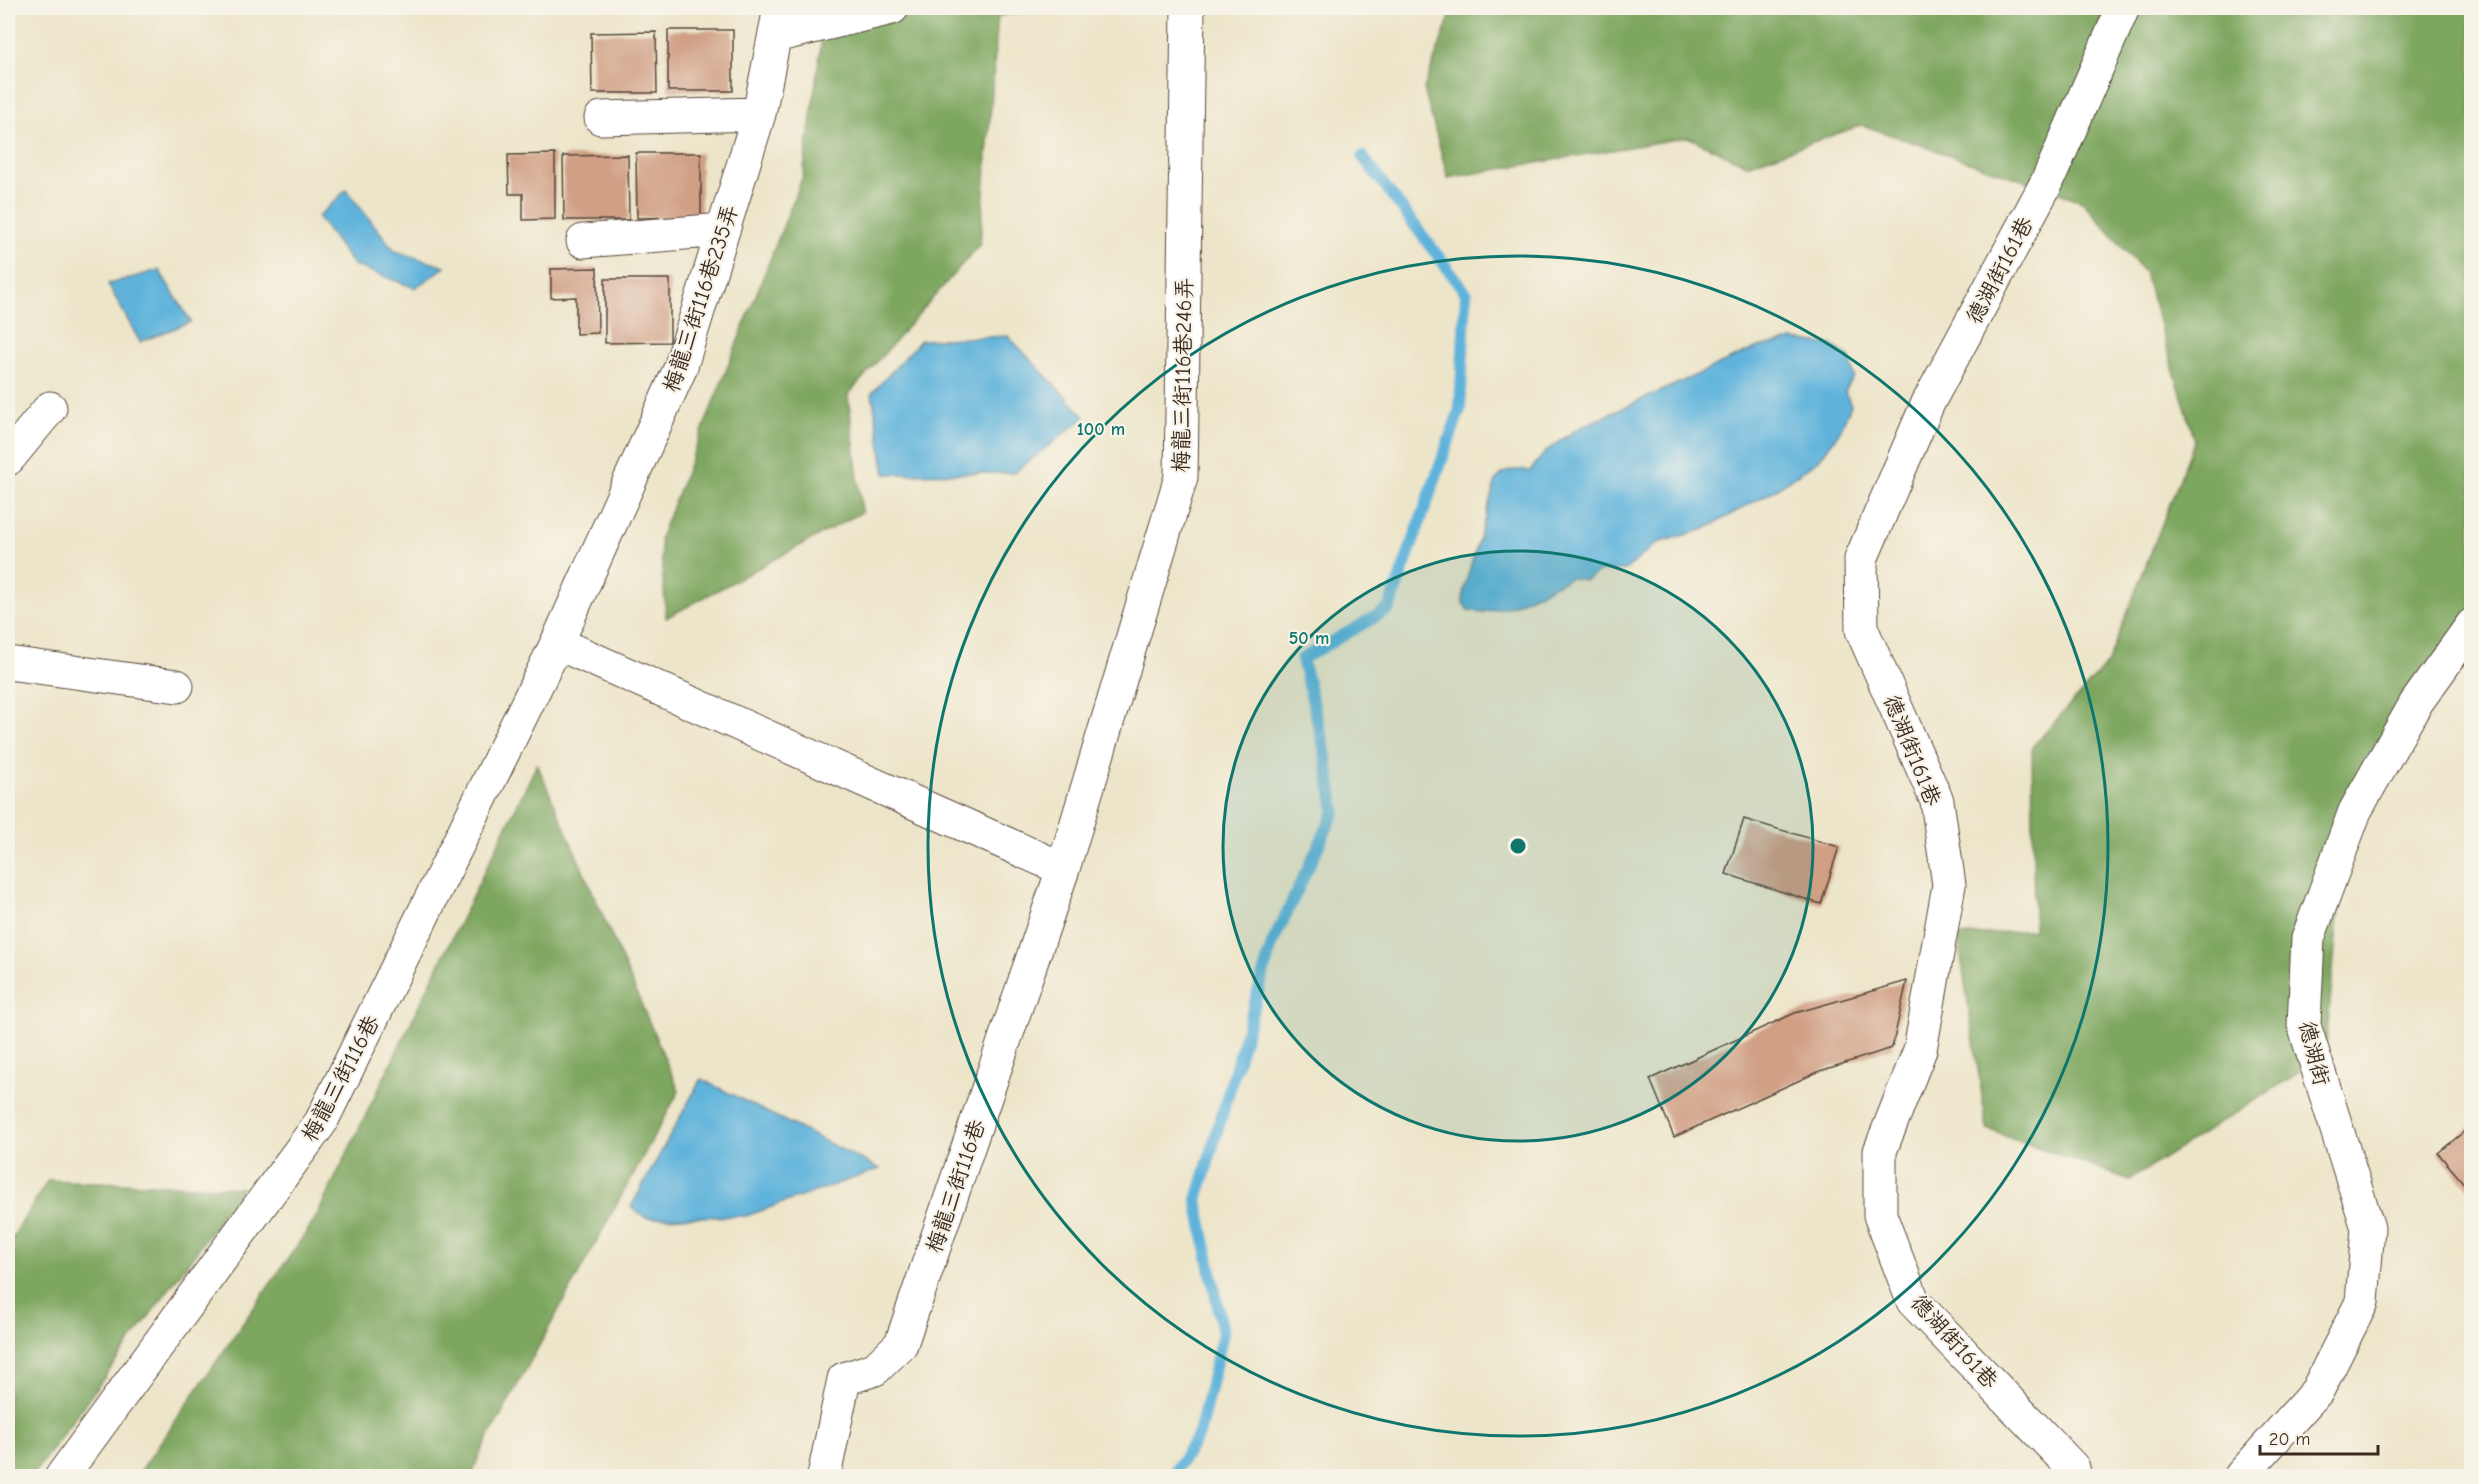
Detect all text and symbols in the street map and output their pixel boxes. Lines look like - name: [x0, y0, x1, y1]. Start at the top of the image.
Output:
- street label: 梅龍三街116巷235弄: [658, 201, 744, 395]
- street label: 德湖街161巷: [1961, 213, 2039, 328]
- street label: 梅龍三街116巷246弄: [1168, 277, 1198, 473]
- text: 100 m: [1077, 419, 1125, 440]
- text: 50 m: [1289, 628, 1329, 649]
- street label: 德湖街161巷: [1878, 691, 1946, 810]
- centre of rings: [1508, 836, 1528, 856]
- street label: 梅龍三街116巷: [297, 1011, 385, 1146]
- street label: 德湖街: [2293, 1018, 2335, 1088]
- street label: 梅龍三街116巷: [921, 1116, 991, 1256]
- street label: 德湖街161巷: [1905, 1289, 2003, 1394]
- scale bar: [2260, 1418, 2378, 1456]
- text: 20 m: [2269, 1429, 2310, 1450]

